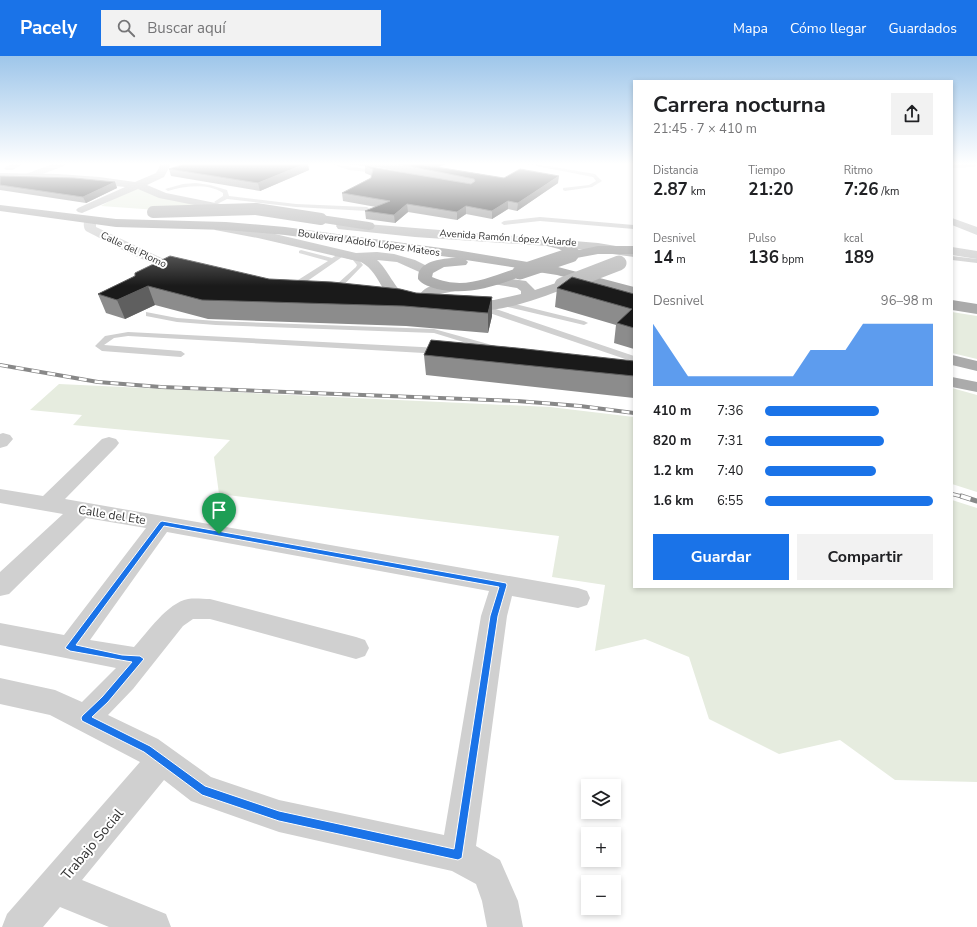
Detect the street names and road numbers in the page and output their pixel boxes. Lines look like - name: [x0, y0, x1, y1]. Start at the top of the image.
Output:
- street label: Boulevard Adolfo López Mateos: [297, 226, 441, 260]
- street label: Avenida Ramón López Velarde: [439, 226, 577, 250]
- street label: Calle del Plomo: [98, 229, 169, 271]
- street label: Calle del Ete: [77, 502, 147, 528]
- street label: Trabajo Social: [57, 804, 128, 884]

